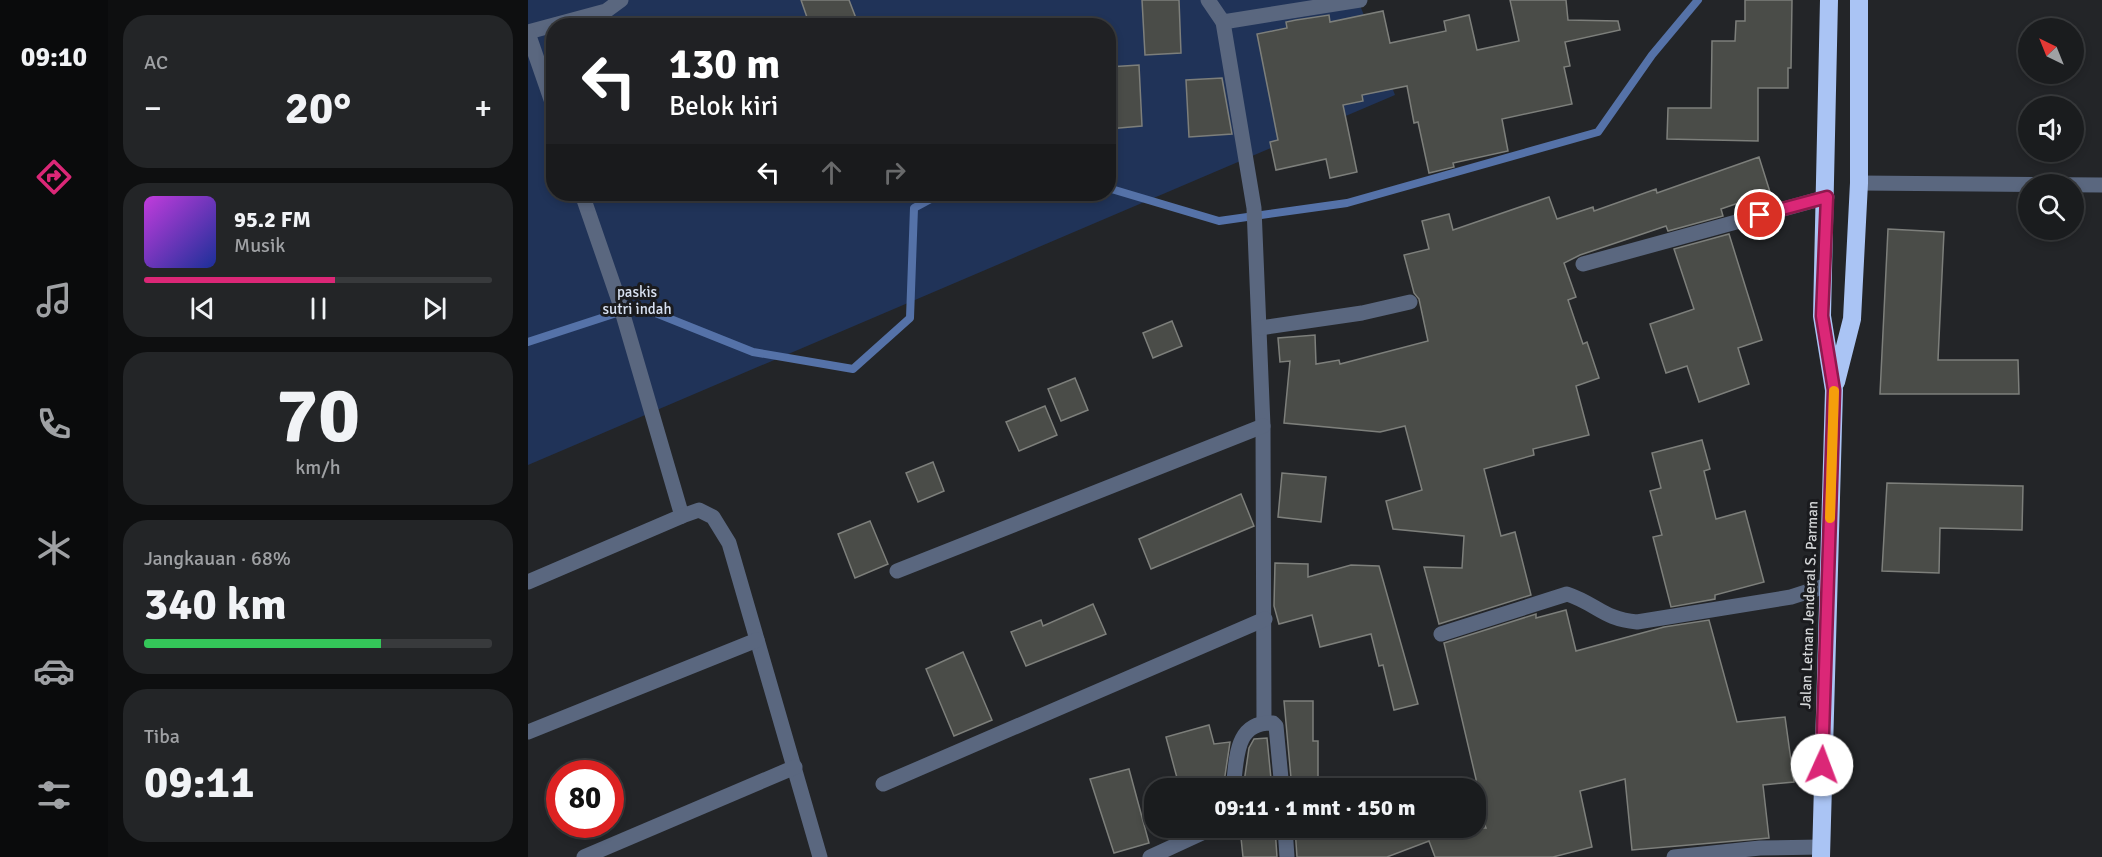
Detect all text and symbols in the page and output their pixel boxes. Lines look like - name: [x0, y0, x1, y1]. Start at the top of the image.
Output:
- north arrow: [2018, 18, 2084, 84]
- map controls: [2018, 18, 2084, 240]
- text: 130 m: [669, 39, 780, 90]
- text: 09:10: [21, 41, 87, 74]
- icon: left: [570, 42, 648, 120]
- text: AC: [144, 50, 168, 75]
- text: 20°: [285, 81, 351, 136]
- text: −: [144, 88, 162, 129]
- text: +: [474, 88, 492, 129]
- text: Belok kiri: [669, 90, 778, 123]
- button: sound: [2018, 96, 2084, 162]
- icon: directions: [33, 156, 75, 198]
- icon: left: [752, 156, 785, 189]
- icon: ahead: [815, 156, 848, 189]
- icon: right: [878, 156, 911, 189]
- button: search: [2018, 174, 2084, 240]
- pin: [1734, 189, 1785, 240]
- icon: arrive: [1743, 198, 1776, 231]
- text: 95.2 FM: [234, 206, 311, 233]
- text: Musik: [234, 233, 285, 258]
- icon: music: [33, 279, 75, 321]
- park label: paskis sutri indah: [602, 283, 672, 318]
- icon: previous: [186, 292, 219, 325]
- icon: pause: [302, 292, 335, 325]
- icon: next: [418, 292, 451, 325]
- text: 70: [276, 368, 360, 464]
- icon: phone: [33, 403, 75, 445]
- text: km/h: [295, 455, 341, 480]
- street label: Jalan Letnan Jenderal S. Parman: [1796, 501, 1822, 709]
- icon: climate: [33, 527, 75, 569]
- text: Jangkauan · 68%: [144, 546, 291, 571]
- text: 340 km: [144, 577, 287, 632]
- icon: car: [33, 650, 75, 692]
- text: Tiba: [144, 724, 180, 749]
- position arrow: [1790, 733, 1854, 797]
- text: 09:11: [144, 755, 254, 810]
- speed limit sign: 80: [546, 760, 624, 838]
- icon: filters: [33, 774, 75, 816]
- text: 09:11 · 1 mnt · 150 m: [1215, 794, 1415, 821]

